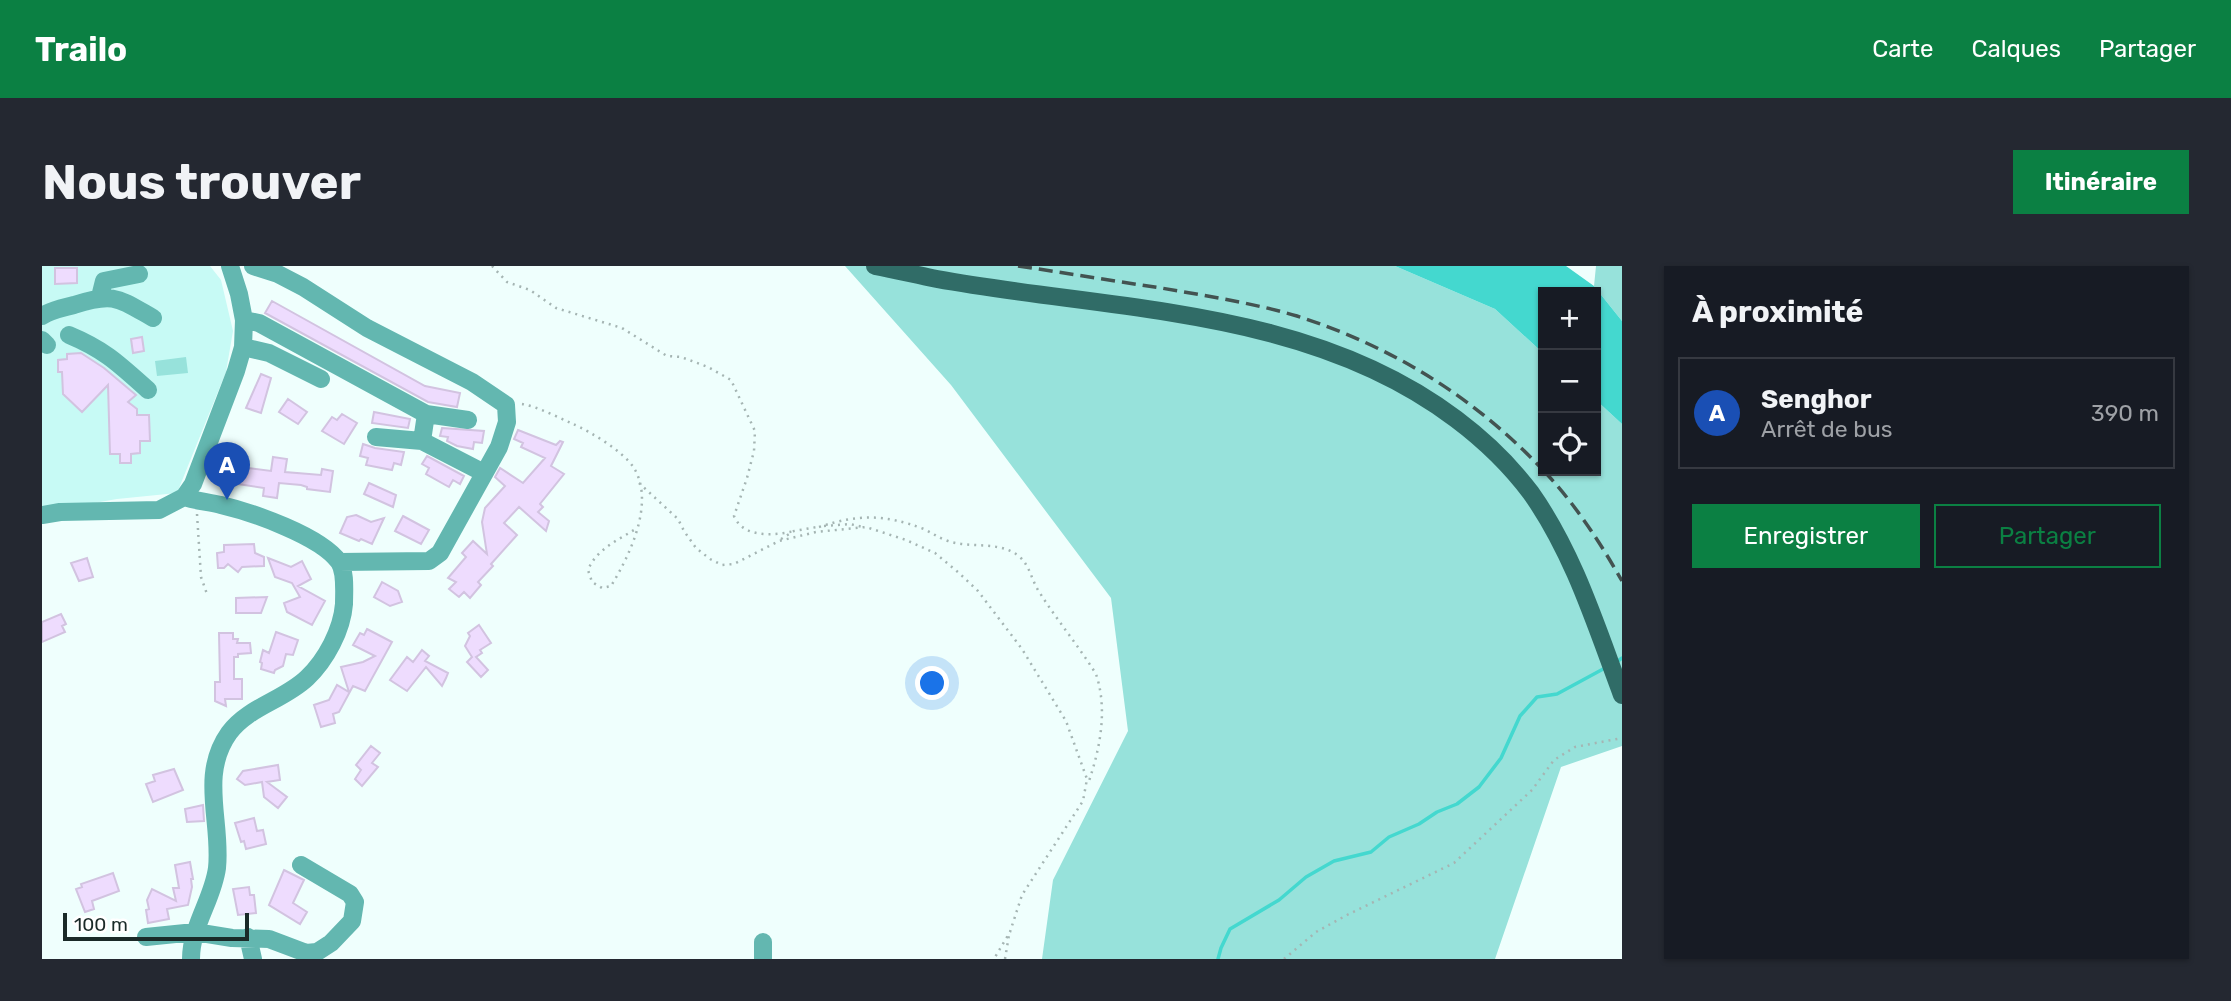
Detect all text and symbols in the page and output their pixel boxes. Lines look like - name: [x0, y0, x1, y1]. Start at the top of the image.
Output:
- text: Trailo: [35, 30, 127, 69]
- text: Carte: [1872, 35, 1933, 63]
- text: Calques: [1971, 35, 2061, 63]
- text: Partager: [2099, 35, 2196, 63]
- button: Itinéraire: [2013, 150, 2189, 214]
- text: Nous trouver: [42, 153, 361, 211]
- map controls: [1538, 287, 1601, 476]
- button: +: [1538, 287, 1601, 350]
- text: À proximité: [1692, 294, 1863, 330]
- button: −: [1538, 350, 1601, 413]
- text: Senghor: [1761, 384, 1871, 415]
- text: A: [1709, 399, 1725, 427]
- text: 390 m: [2091, 399, 2159, 427]
- button: locate: [1538, 413, 1601, 476]
- text: Arrêt de bus: [1761, 415, 1893, 443]
- pin: A: [204, 442, 250, 500]
- button: Enregistrer: [1692, 504, 1920, 568]
- button: Partager: [1934, 504, 2161, 568]
- your location: [915, 666, 949, 700]
- scale bar: [63, 910, 248, 942]
- text: 100 m: [74, 913, 128, 936]

